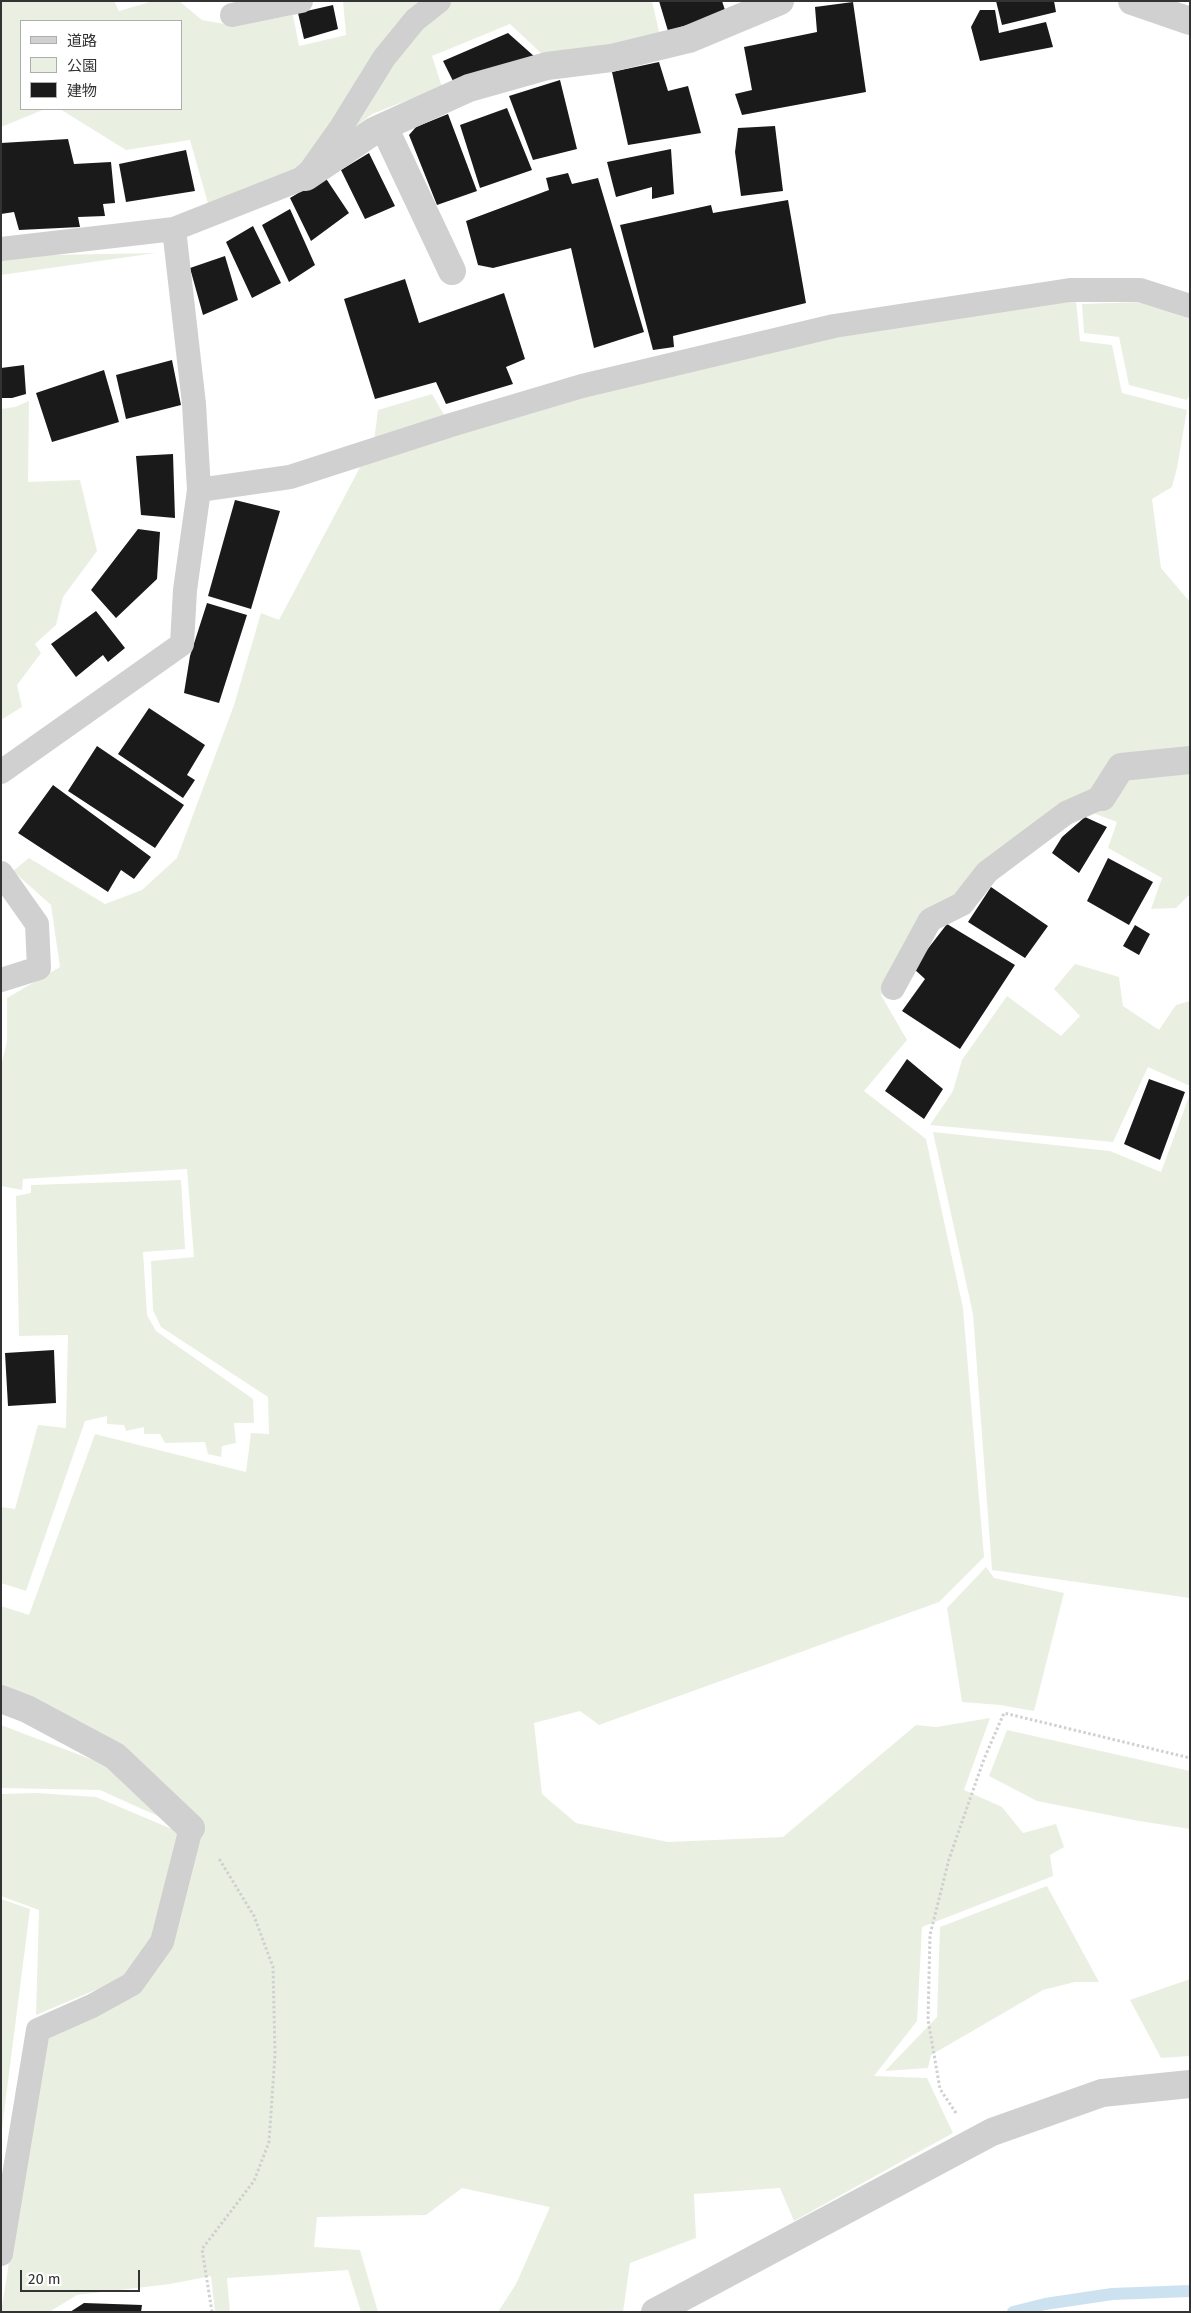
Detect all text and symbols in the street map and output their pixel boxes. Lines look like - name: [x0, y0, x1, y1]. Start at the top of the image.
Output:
- legend: [20, 20, 182, 110]
- text: 道路: [67, 32, 97, 50]
- text: 公園: [67, 57, 97, 75]
- text: 建物: [67, 82, 97, 100]
- scale bar: [22, 2260, 142, 2292]
- text: 20 m: [28, 2270, 61, 2288]

